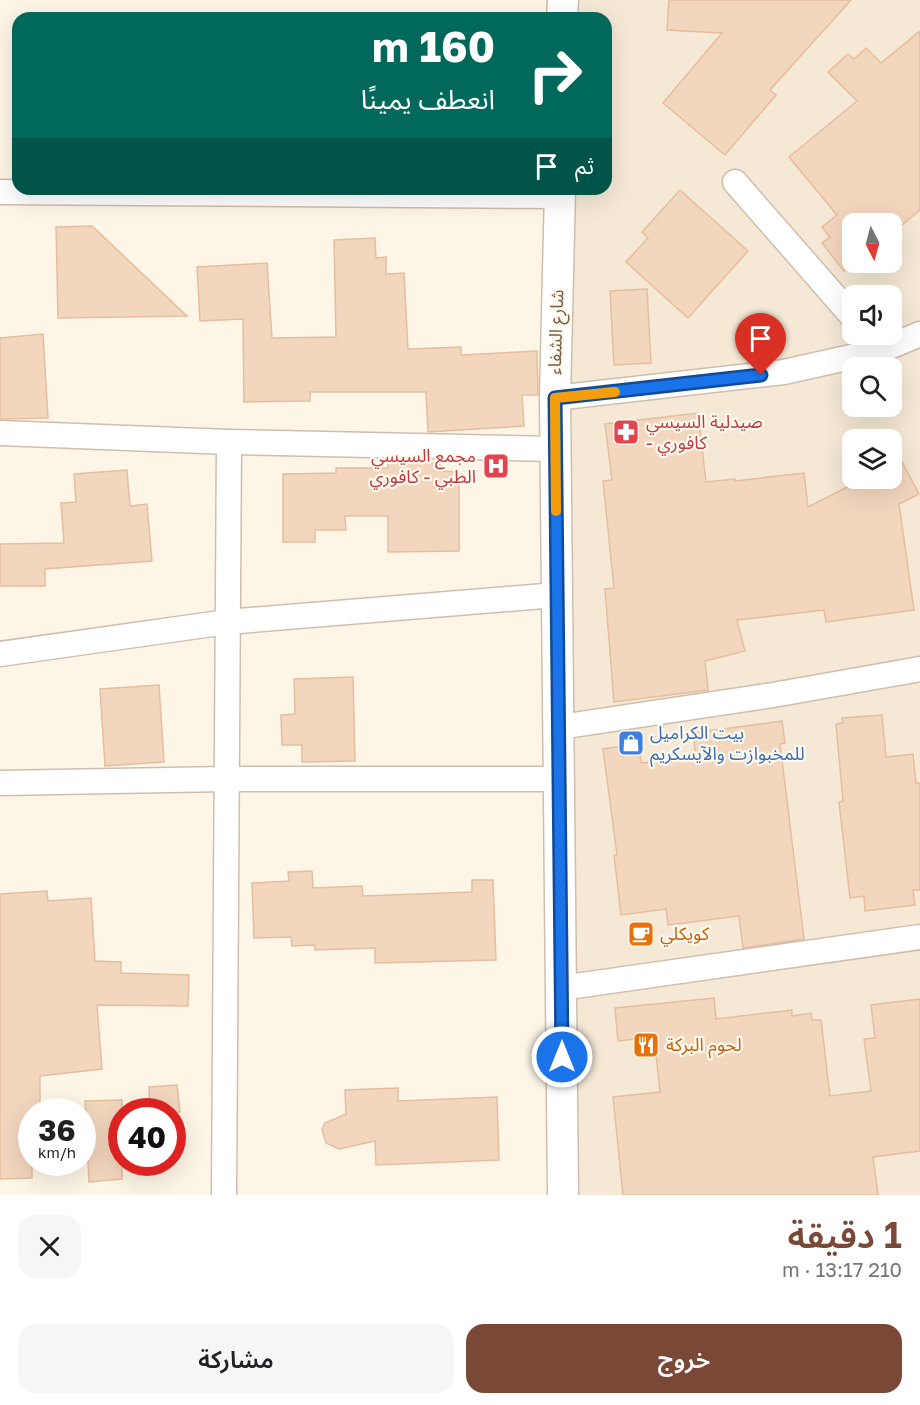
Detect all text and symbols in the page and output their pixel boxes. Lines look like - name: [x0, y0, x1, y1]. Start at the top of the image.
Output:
- text: 160 m: [372, 21, 495, 71]
- icon: right: [516, 36, 594, 114]
- text: انعطف يمينًا: [361, 83, 495, 115]
- icon: arrive: [530, 150, 563, 183]
- text: ثم: [575, 152, 594, 179]
- north arrow: [842, 213, 902, 273]
- map controls: [842, 213, 902, 489]
- button: sound: [842, 285, 902, 345]
- street label: شارع الشفاء: [543, 289, 571, 375]
- pin: [735, 313, 786, 375]
- icon: arrive: [744, 322, 777, 355]
- button: search: [842, 357, 902, 417]
- place label: صيدلية السيسي - كافوري: [646, 410, 763, 456]
- pharmacy icon: صيدلية السيسي - كافوري: [611, 417, 641, 447]
- button: layers: [842, 429, 902, 489]
- place label: مجمع السيسي الطبي - كافوري: [370, 444, 476, 490]
- hospital icon: مجمع السيسي الطبي - كافوري: [481, 451, 511, 481]
- place label: بيت الكراميل للمخبوازت والآيسكريم: [650, 721, 805, 767]
- shop icon: بيت الكراميل للمخبوازت والآيسكريم: [616, 728, 646, 758]
- cafe icon: كويكلي: [626, 919, 656, 949]
- place label: كويكلي: [660, 922, 710, 947]
- position arrow: [530, 1025, 594, 1089]
- restaurant icon: لحوم البركة: [631, 1030, 661, 1060]
- place label: لحوم البركة: [666, 1033, 742, 1059]
- speed limit sign: 40: [108, 1098, 186, 1176]
- text: 36: [38, 1112, 76, 1148]
- text: km/h: [38, 1143, 76, 1161]
- text: 1 دقيقة: [788, 1213, 902, 1256]
- button: close: [18, 1215, 81, 1278]
- text: 210 m · 13:17: [782, 1257, 902, 1281]
- button: مشاركة: [18, 1324, 454, 1393]
- button: خروج: [466, 1324, 902, 1393]

